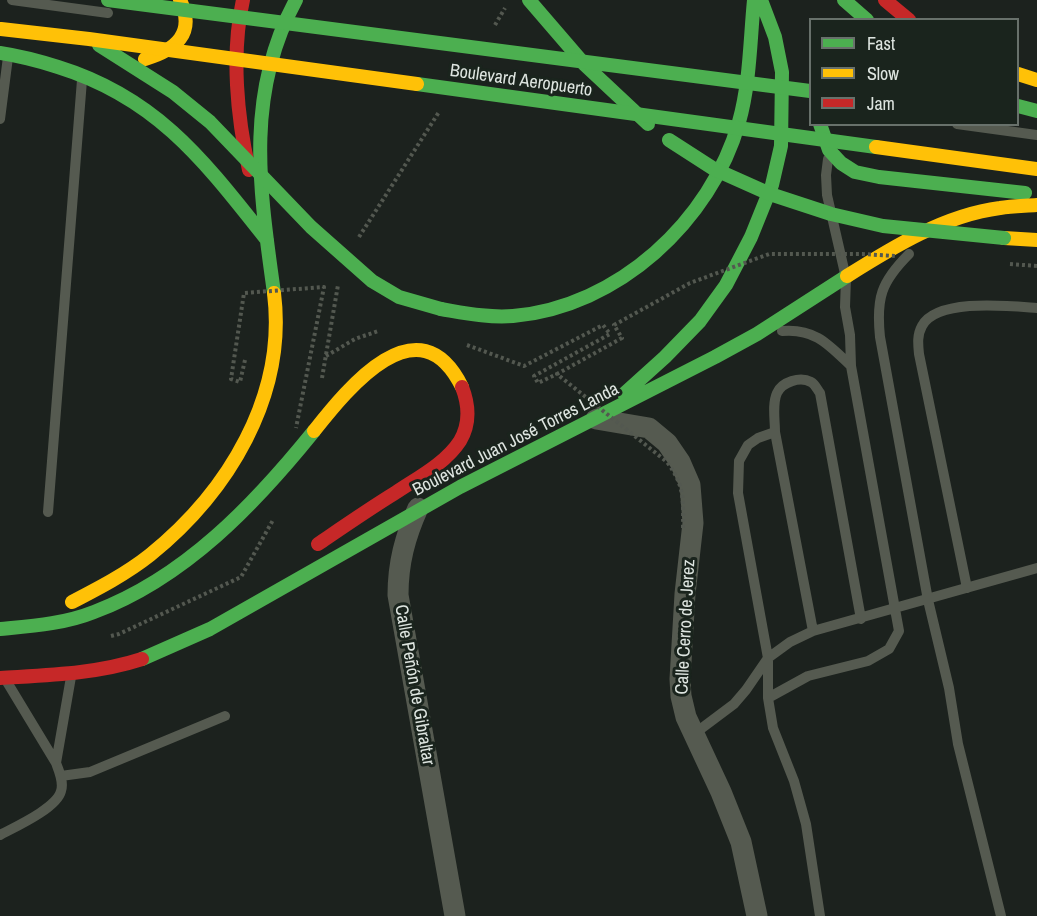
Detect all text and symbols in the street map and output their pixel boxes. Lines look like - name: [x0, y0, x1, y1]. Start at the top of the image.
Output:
- legend: [809, 18, 1019, 126]
- text: Fast: [867, 31, 895, 56]
- street label: Boulevard Aeropuerto: [448, 60, 594, 102]
- text: Slow: [867, 61, 899, 86]
- text: Jam: [867, 91, 895, 116]
- street label: Boulevard Juan José Torres Landa: [409, 379, 623, 501]
- street label: Calle Cerro de Jerez: [672, 559, 700, 695]
- street label: Calle Peñón de Gibraltar: [389, 603, 439, 767]

